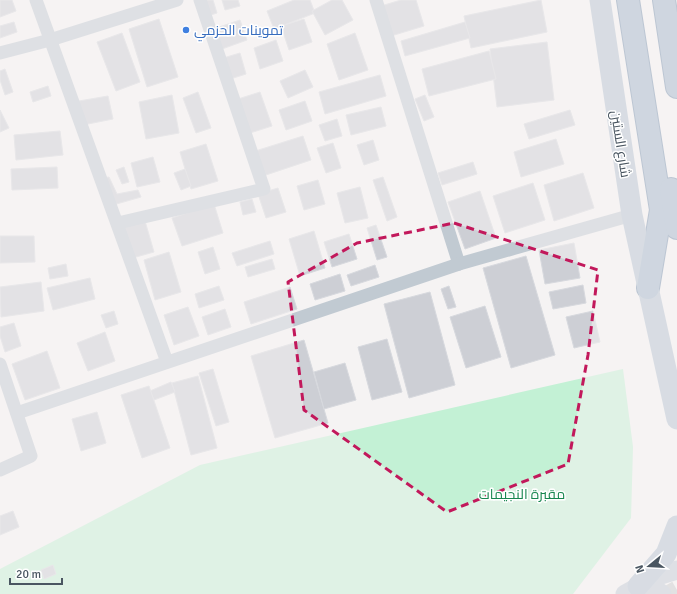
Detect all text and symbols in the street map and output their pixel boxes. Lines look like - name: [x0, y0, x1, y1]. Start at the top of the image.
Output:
- place label: تموينات الحزمي: [194, 22, 283, 42]
- marker: تموينات الحزمي: [181, 25, 191, 35]
- street label: شارع الستين: [607, 109, 634, 179]
- park label: مقبرة النجيمات: [479, 486, 565, 503]
- north arrow: [629, 546, 669, 586]
- scale bar: [10, 560, 62, 586]
- text: N: [633, 563, 647, 575]
- text: 20 m: [16, 567, 41, 582]

